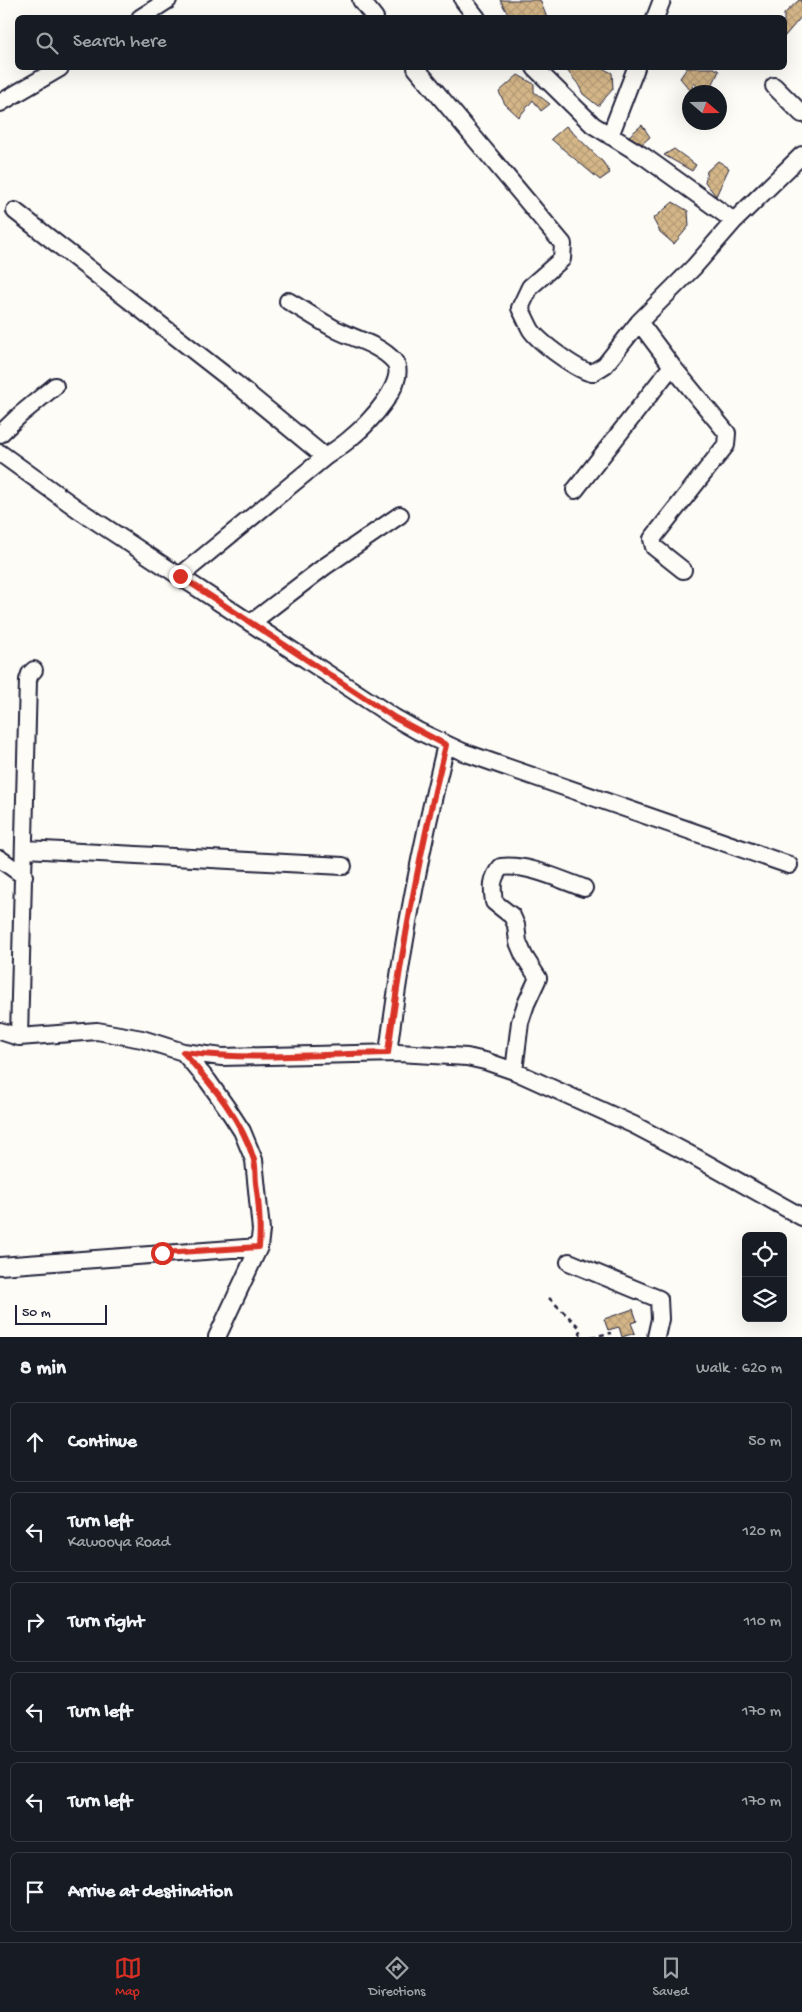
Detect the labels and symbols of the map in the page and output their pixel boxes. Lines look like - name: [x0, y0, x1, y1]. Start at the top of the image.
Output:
- north arrow: [682, 85, 727, 130]
- route end: [169, 565, 192, 588]
- route start: [151, 1242, 174, 1265]
- scale bar: [15, 1302, 108, 1325]

